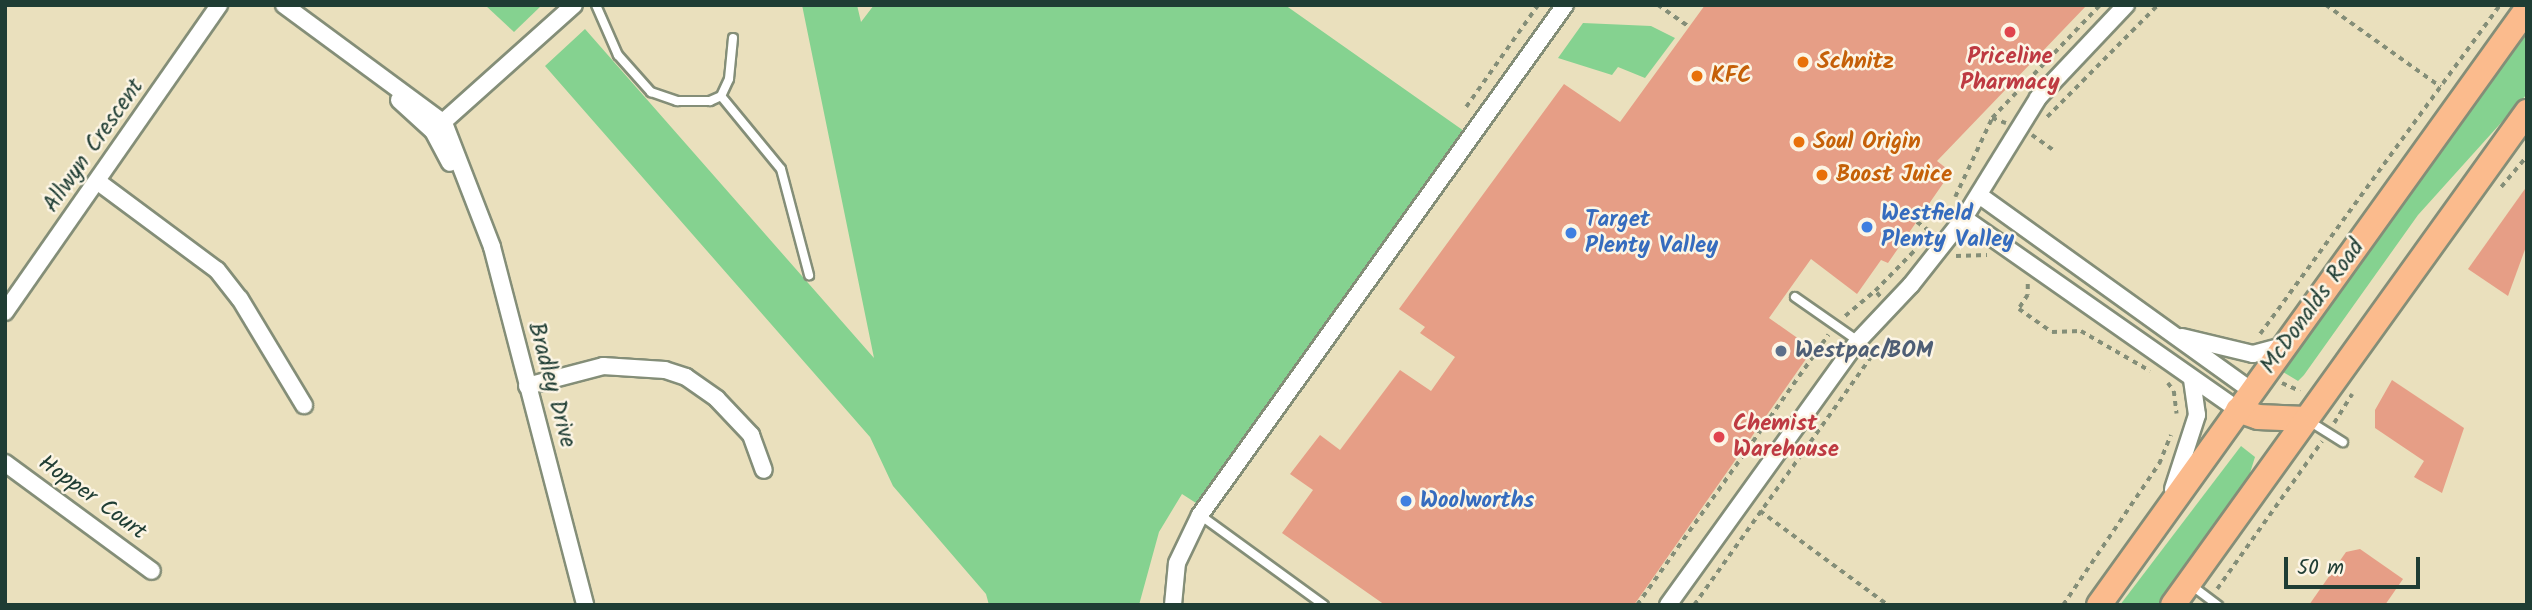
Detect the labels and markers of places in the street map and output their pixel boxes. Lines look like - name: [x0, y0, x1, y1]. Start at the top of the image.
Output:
- marker: Priceline Pharmacy: [2002, 24, 2018, 40]
- place label: Priceline Pharmacy: [1960, 43, 2060, 97]
- place label: Schnitz: [1817, 48, 1894, 76]
- marker: Schnitz: [1795, 54, 1811, 70]
- place label: KFC: [1711, 62, 1752, 90]
- marker: KFC: [1689, 68, 1705, 84]
- place label: Soul Origin: [1813, 128, 1921, 156]
- marker: Soul Origin: [1791, 134, 1807, 150]
- place label: Boost Juice: [1836, 161, 1952, 189]
- marker: Boost Juice: [1814, 167, 1830, 183]
- place label: Westfield Plenty Valley: [1881, 200, 2014, 254]
- place label: Target Plenty Valley: [1585, 206, 1718, 260]
- marker: Westfield Plenty Valley: [1859, 219, 1875, 235]
- marker: Target Plenty Valley: [1563, 225, 1579, 241]
- place label: Westpac/BOM: [1795, 337, 1933, 365]
- marker: Westpac/BOM: [1773, 343, 1789, 359]
- place label: Chemist Warehouse: [1733, 410, 1839, 464]
- marker: Chemist Warehouse: [1711, 429, 1727, 445]
- place label: Woolworths: [1420, 487, 1534, 515]
- marker: Woolworths: [1398, 493, 1414, 509]

